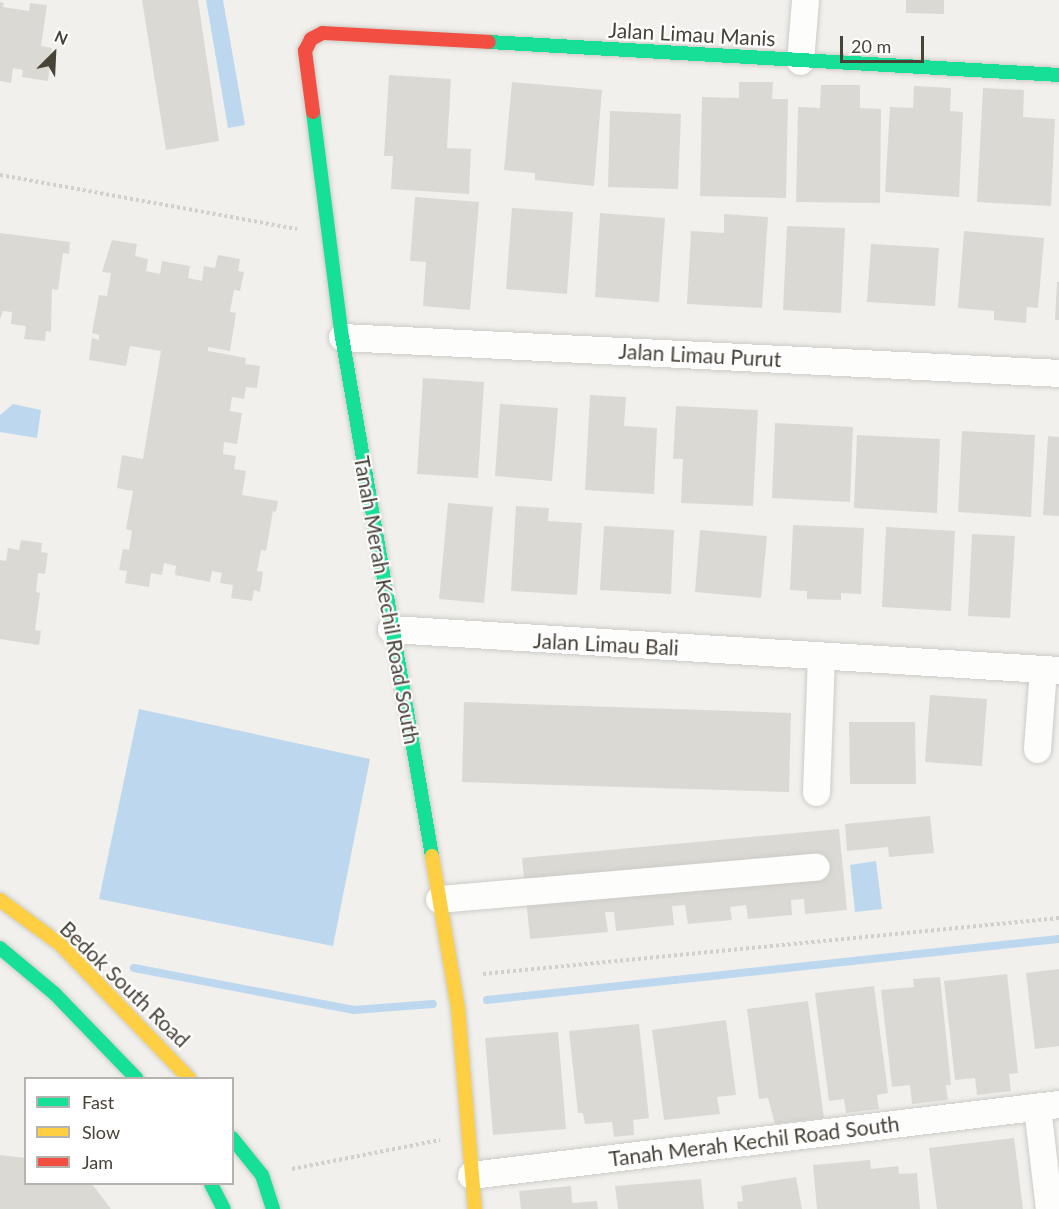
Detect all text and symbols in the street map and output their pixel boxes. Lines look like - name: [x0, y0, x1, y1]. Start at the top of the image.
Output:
- street label: Jalan Limau Manis: [608, 17, 776, 51]
- north arrow: [24, 24, 84, 84]
- scale bar: [843, 24, 927, 62]
- text: N: [52, 26, 71, 48]
- text: 20 m: [851, 35, 891, 57]
- street label: Jalan Limau Purut: [618, 338, 782, 372]
- street label: Tanah Merah Kechil Road South: [349, 454, 425, 746]
- street label: Jalan Limau Bali: [533, 628, 679, 660]
- street label: Bedok South Road: [55, 916, 195, 1052]
- legend: [24, 1077, 234, 1185]
- text: Fast: [82, 1091, 114, 1113]
- street label: Tanah Merah Kechil Road South: [607, 1111, 901, 1171]
- text: Slow: [82, 1121, 120, 1143]
- text: Jam: [82, 1151, 113, 1173]

